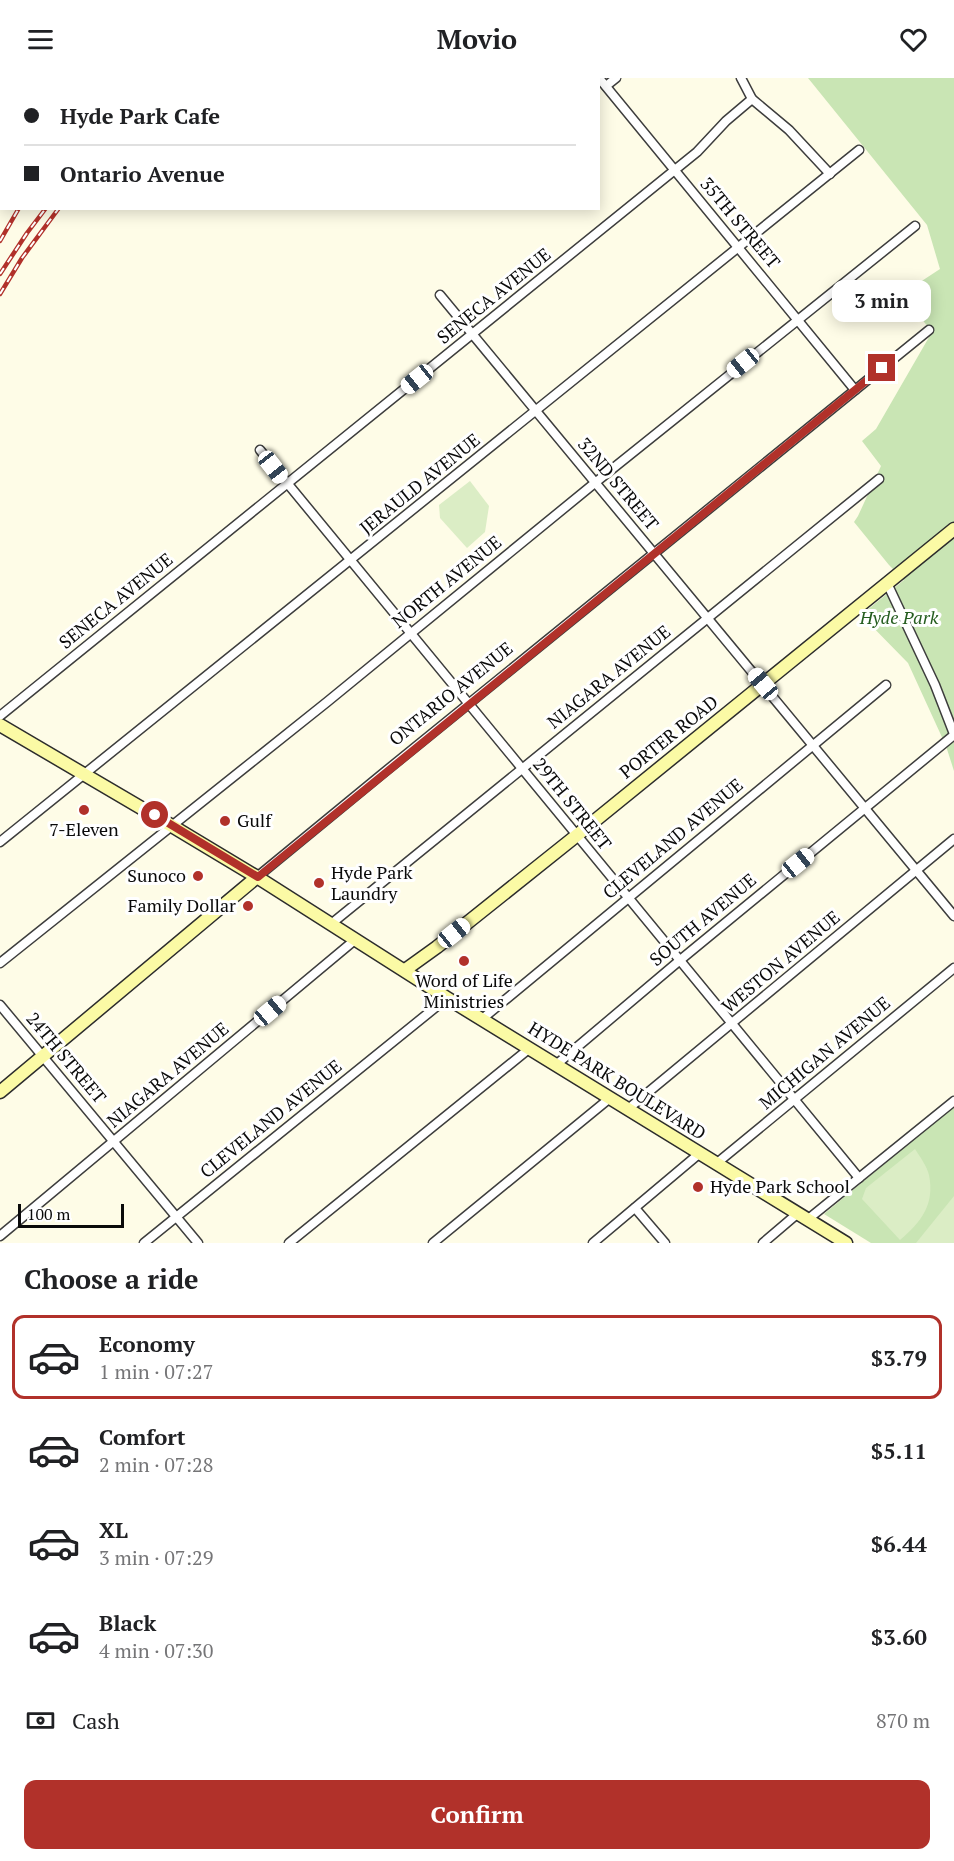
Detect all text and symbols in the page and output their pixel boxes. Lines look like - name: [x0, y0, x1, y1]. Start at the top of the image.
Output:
- text: Movio: [437, 21, 517, 57]
- icon: menu: [24, 23, 57, 56]
- icon: heart: [897, 23, 930, 56]
- text: Hyde Park Cafe: [60, 101, 220, 130]
- text: Ontario Avenue: [60, 159, 225, 188]
- street label: 35TH STREET: [696, 172, 786, 273]
- street label: SENECA AVENUE: [431, 242, 555, 349]
- callout: 3 min: [832, 281, 932, 323]
- text: 3 min: [854, 287, 909, 314]
- car: [723, 345, 763, 381]
- route end: [868, 354, 895, 381]
- car: [397, 361, 437, 397]
- street label: JERAULD AVENUE: [354, 427, 484, 539]
- street label: 32ND STREET: [573, 432, 665, 535]
- car: [255, 447, 291, 487]
- street label: NORTH AVENUE: [387, 530, 506, 633]
- street label: SENECA AVENUE: [53, 547, 177, 654]
- park label: Hyde Park: [859, 605, 939, 629]
- street label: NIAGARA AVENUE: [542, 619, 675, 733]
- street label: ONTARIO AVENUE: [384, 636, 517, 751]
- car: [745, 664, 781, 704]
- street label: PORTER ROAD: [614, 689, 723, 783]
- street label: 29TH STREET: [528, 752, 617, 855]
- street label: CLEVELAND AVENUE: [597, 773, 747, 904]
- route start: [141, 801, 168, 828]
- marker: 7-Eleven: [77, 803, 91, 817]
- place label: Gulf: [237, 808, 273, 832]
- marker: Gulf: [218, 814, 232, 828]
- place label: 7-Eleven: [49, 817, 119, 841]
- car: [778, 845, 818, 881]
- place label: Hyde Park Laundry: [331, 860, 413, 905]
- place label: Sunoco: [127, 863, 186, 887]
- street label: SOUTH AVENUE: [644, 868, 761, 971]
- marker: Sunoco: [191, 869, 205, 883]
- marker: Hyde Park Laundry: [312, 876, 326, 890]
- place label: Family Dollar: [128, 893, 236, 917]
- marker: Family Dollar: [241, 899, 255, 913]
- street label: WESTON AVENUE: [716, 905, 844, 1018]
- car: [434, 915, 474, 951]
- marker: Word of Life Ministries: [457, 954, 471, 968]
- place label: Word of Life Ministries: [415, 968, 513, 1013]
- street label: MICHIGAN AVENUE: [754, 990, 895, 1114]
- car: [250, 993, 290, 1029]
- street label: 24TH STREET: [22, 1007, 112, 1108]
- street label: NIAGARA AVENUE: [101, 1016, 233, 1132]
- street label: HYDE PARK BOULEVARD: [524, 1016, 711, 1145]
- street label: CLEVELAND AVENUE: [194, 1054, 346, 1183]
- place label: Hyde Park School: [710, 1174, 850, 1198]
- marker: Hyde Park School: [691, 1180, 705, 1194]
- scale bar: [18, 1201, 124, 1228]
- text: 100 m: [27, 1203, 70, 1225]
- text: Choose a ride: [24, 1261, 199, 1297]
- text: Economy: [99, 1329, 195, 1358]
- icon: car: [27, 1330, 81, 1384]
- text: $3.79: [871, 1343, 927, 1372]
- text: 1 min · 07:27: [99, 1358, 213, 1385]
- text: Comfort: [99, 1422, 185, 1451]
- icon: car: [27, 1423, 81, 1477]
- text: $5.11: [871, 1436, 927, 1465]
- text: 2 min · 07:28: [99, 1451, 213, 1478]
- text: XL: [99, 1515, 128, 1544]
- icon: car: [27, 1516, 81, 1570]
- text: $6.44: [871, 1529, 927, 1558]
- text: 3 min · 07:29: [99, 1544, 213, 1571]
- text: Black: [99, 1608, 156, 1637]
- icon: car: [27, 1609, 81, 1663]
- text: $3.60: [871, 1622, 927, 1651]
- text: 4 min · 07:30: [99, 1637, 213, 1664]
- icon: cash: [24, 1704, 57, 1737]
- text: Cash: [72, 1706, 120, 1735]
- text: 870 m: [876, 1707, 930, 1734]
- button: Confirm: [24, 1780, 930, 1849]

